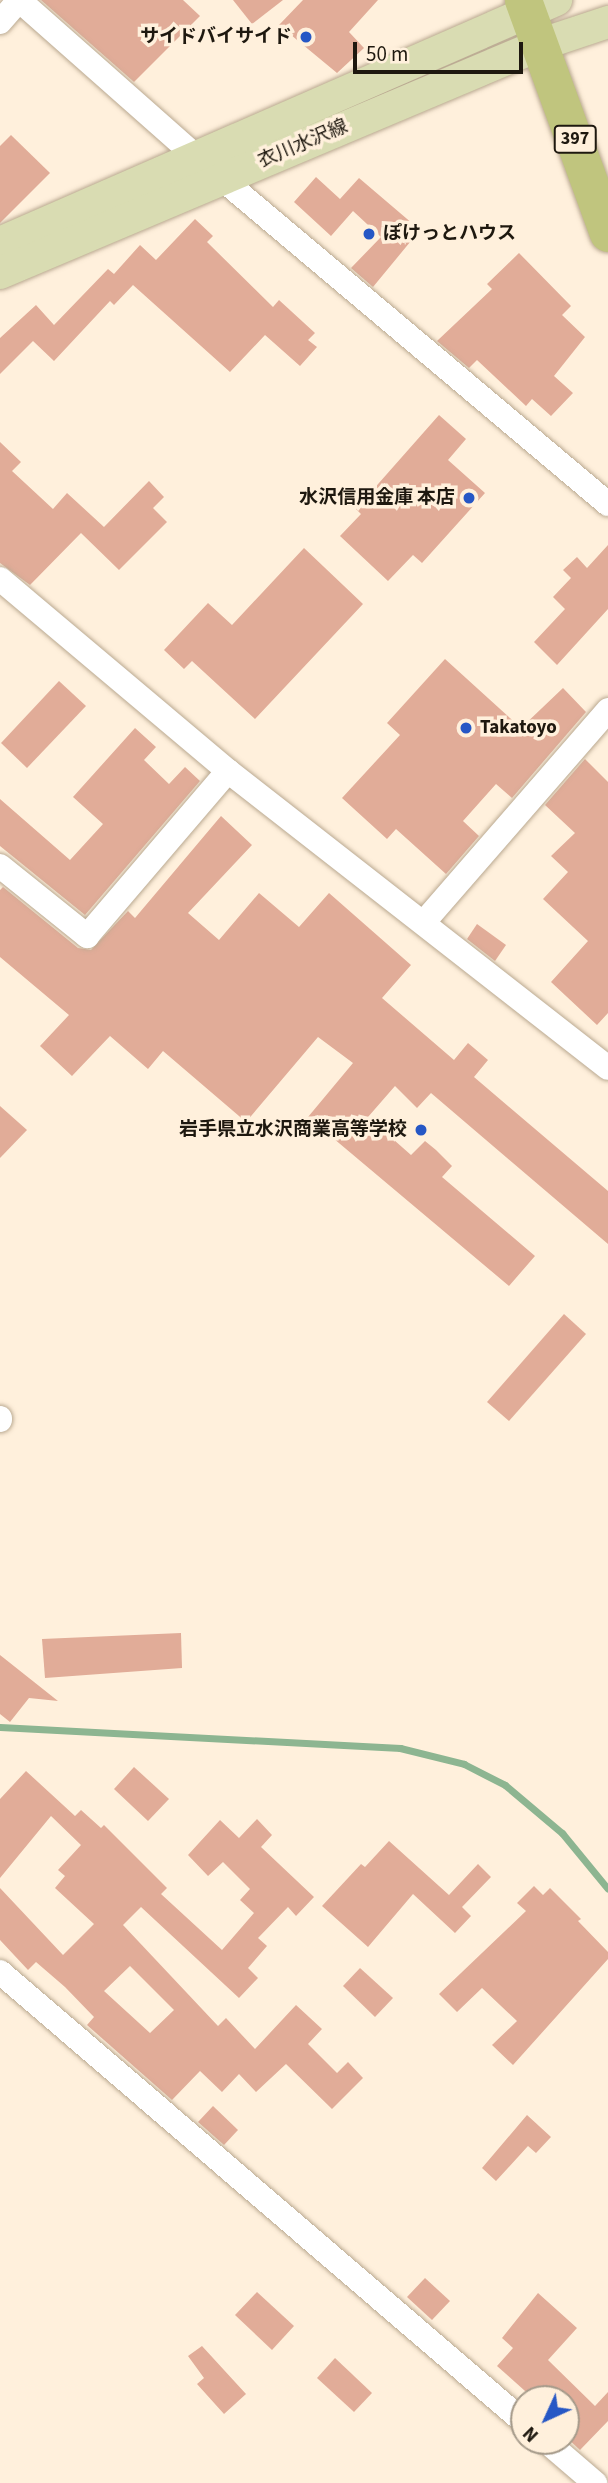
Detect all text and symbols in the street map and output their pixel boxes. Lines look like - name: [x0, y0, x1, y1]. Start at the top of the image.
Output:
- place label: サイドバイサイド: [140, 26, 292, 48]
- scale bar: [356, 28, 526, 72]
- marker: サイドバイサイド: [298, 29, 314, 45]
- text: 50 m: [366, 39, 408, 69]
- street label: 衣川水沢線: [255, 115, 351, 173]
- road number: 397: [552, 124, 598, 154]
- place label: ぽけっとハウス: [383, 223, 516, 245]
- marker: ぽけっとハウス: [361, 226, 377, 242]
- place label: 水沢信用金庫 本店: [299, 487, 455, 509]
- marker: 水沢信用金庫 本店: [461, 490, 477, 506]
- place label: Takatoyo: [480, 717, 557, 739]
- marker: Takatoyo: [458, 720, 474, 736]
- place label: 岩手県立水沢商業高等学校: [179, 1119, 407, 1141]
- marker: 岩手県立水沢商業高等学校: [413, 1122, 429, 1138]
- north arrow: [510, 2385, 580, 2455]
- text: N: [517, 2420, 545, 2448]

